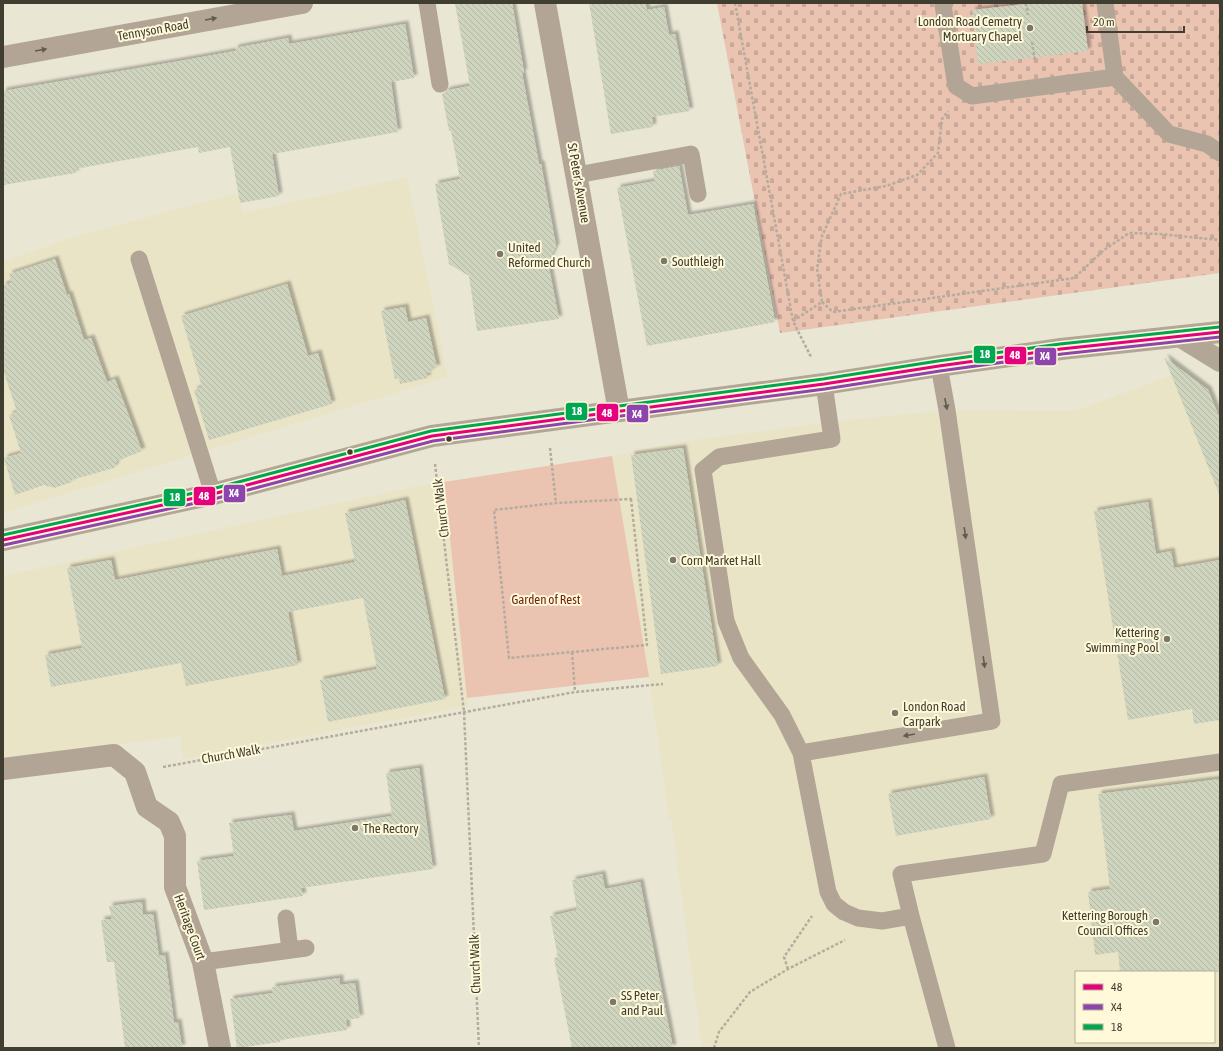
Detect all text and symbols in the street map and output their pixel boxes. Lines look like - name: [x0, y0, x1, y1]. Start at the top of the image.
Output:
- scale bar: [1087, 8, 1184, 34]
- place label: London Road Cemetry Mortuary Chapel: [918, 14, 1023, 44]
- text: 20 m: [1093, 15, 1115, 29]
- street label: Tennyson Road: [116, 16, 190, 44]
- one-way arrow: [205, 16, 217, 22]
- marker: London Road Cemetry Mortuary Chapel: [1025, 23, 1035, 33]
- one-way arrow: [35, 47, 47, 53]
- street label: St Peter's Avenue: [565, 142, 593, 224]
- place label: United Reformed Church: [508, 240, 590, 270]
- marker: United Reformed Church: [495, 249, 505, 259]
- place label: Southleigh: [672, 254, 724, 269]
- marker: Southleigh: [659, 256, 669, 266]
- line badge: 18: [973, 345, 996, 364]
- line badge: 48: [1004, 346, 1027, 365]
- line badge: X4: [1034, 347, 1057, 366]
- text: 18: [980, 348, 990, 360]
- text: 48: [1009, 349, 1020, 361]
- text: X4: [1039, 350, 1050, 362]
- one-way arrow: [943, 398, 949, 410]
- line badge: 18: [565, 402, 588, 421]
- line badge: 48: [596, 403, 619, 422]
- line badge: X4: [626, 404, 649, 423]
- text: 18: [572, 405, 582, 417]
- text: 48: [601, 407, 612, 419]
- text: X4: [631, 408, 642, 420]
- unlabelled marker: [444, 434, 454, 444]
- unlabelled marker: [345, 447, 355, 457]
- street label: Church Walk: [430, 477, 452, 538]
- line badge: X4: [223, 484, 246, 503]
- line badge: 48: [193, 486, 216, 506]
- text: X4: [228, 487, 239, 499]
- line badge: 18: [163, 488, 186, 507]
- text: 48: [198, 490, 209, 502]
- text: 18: [170, 491, 180, 503]
- one-way arrow: [962, 527, 968, 539]
- place label: Corn Market Hall: [681, 553, 761, 568]
- marker: Corn Market Hall: [668, 555, 678, 565]
- park label: Garden of Rest: [511, 592, 581, 607]
- place label: Kettering Swimming Pool: [1086, 625, 1160, 655]
- marker: Kettering Swimming Pool: [1162, 634, 1172, 644]
- one-way arrow: [981, 655, 987, 668]
- place label: London Road Carpark: [903, 699, 966, 729]
- marker: London Road Carpark: [890, 708, 900, 718]
- one-way arrow: [903, 732, 916, 738]
- street label: Church Walk: [200, 741, 262, 767]
- place label: The Rectory: [363, 821, 419, 836]
- marker: The Rectory: [350, 823, 360, 833]
- street label: Heritage Court: [171, 892, 209, 962]
- place label: Kettering Borough Council Offices: [1062, 908, 1148, 938]
- marker: Kettering Borough Council Offices: [1151, 917, 1161, 927]
- street label: Church Walk: [466, 934, 484, 994]
- legend: [1075, 971, 1215, 1043]
- text: 48: [1111, 980, 1123, 994]
- place label: SS Peter and Paul: [621, 988, 664, 1018]
- marker: SS Peter and Paul: [608, 997, 618, 1007]
- text: X4: [1111, 1000, 1122, 1014]
- text: 18: [1111, 1020, 1123, 1034]

